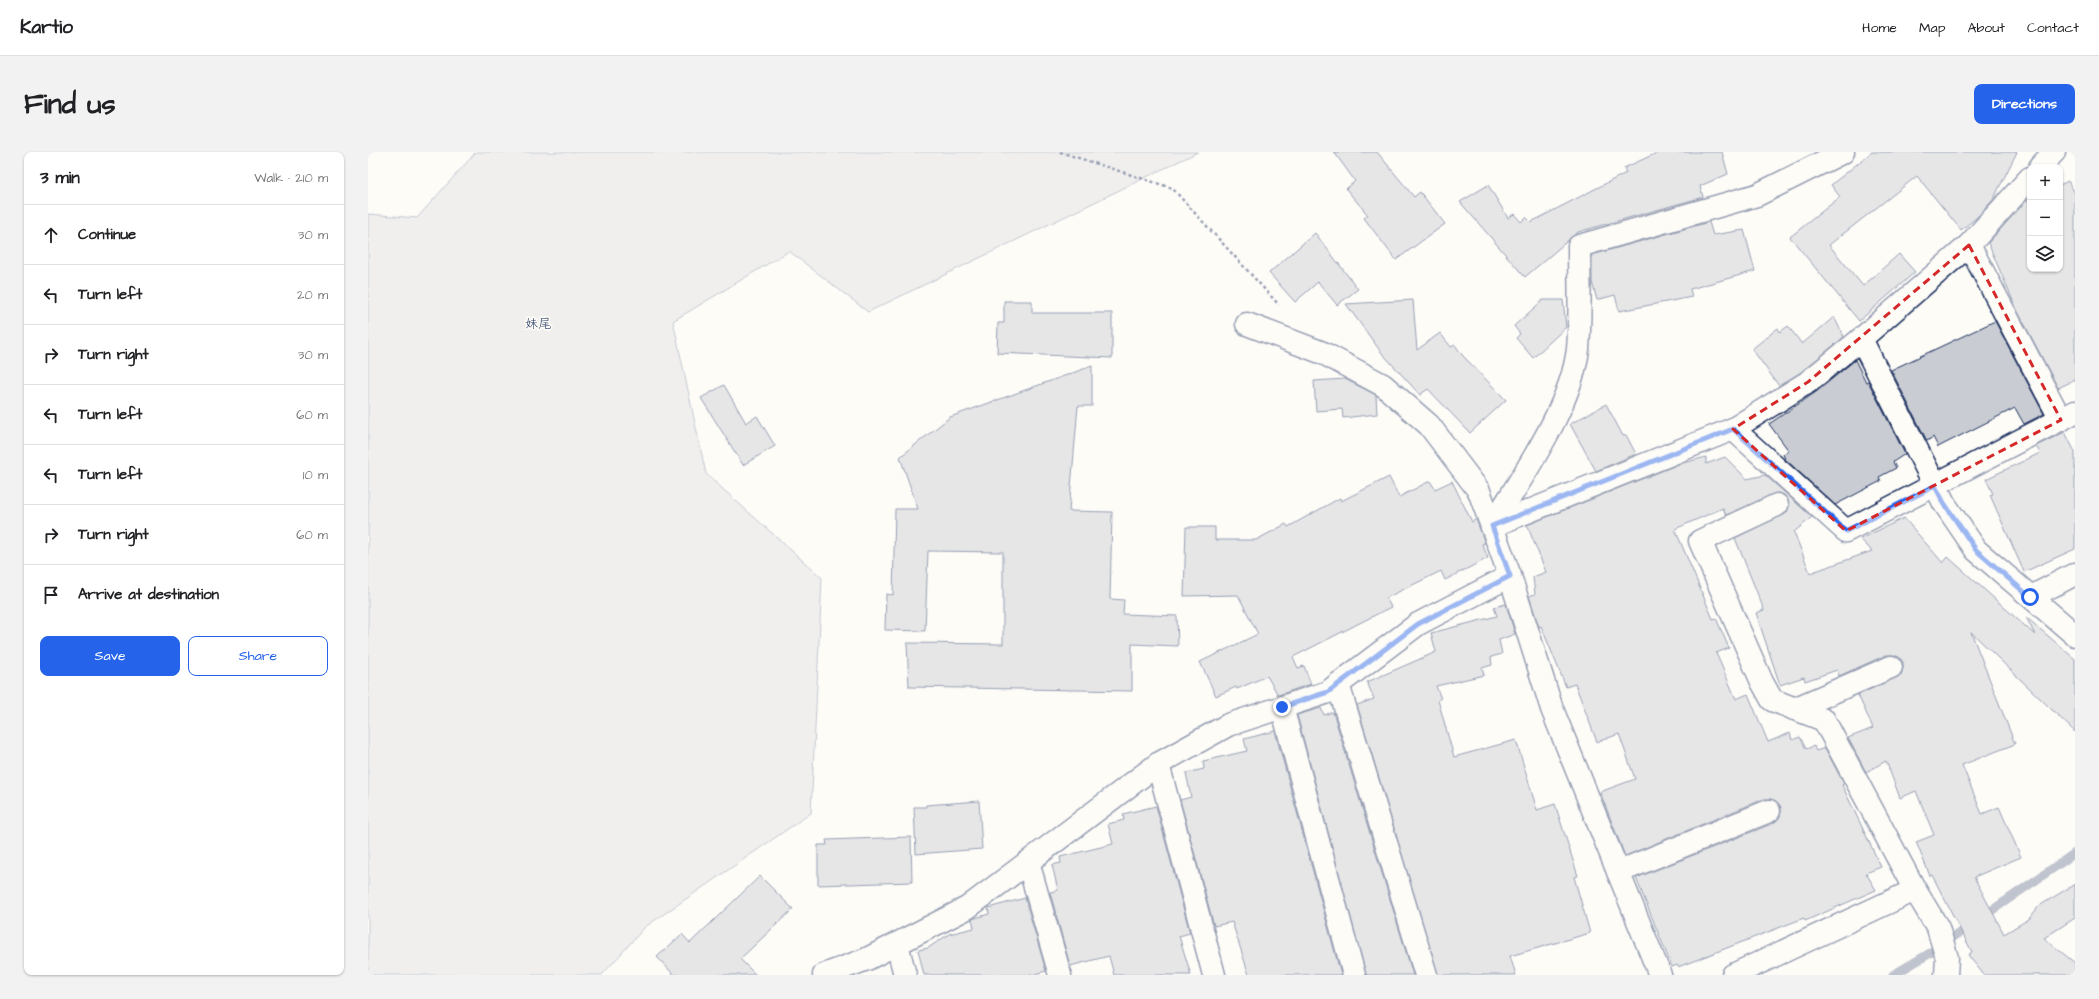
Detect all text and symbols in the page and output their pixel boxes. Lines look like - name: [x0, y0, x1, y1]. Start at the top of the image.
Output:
- text: Kartio: [20, 14, 73, 41]
- text: Home: [1862, 18, 1897, 38]
- text: Map: [1919, 18, 1945, 38]
- text: About: [1967, 18, 2005, 38]
- text: Contact: [2027, 18, 2079, 38]
- button: Directions: [1974, 84, 2075, 124]
- text: Find us: [24, 85, 115, 124]
- map controls: [2027, 164, 2063, 272]
- button: +: [2027, 164, 2063, 200]
- text: 3 min: [40, 166, 80, 190]
- text: Walk · 210 m: [254, 169, 328, 187]
- button: −: [2027, 200, 2063, 236]
- icon: ahead: [40, 224, 62, 246]
- text: Continue: [78, 224, 136, 245]
- text: 30 m: [298, 226, 328, 244]
- button: layers: [2027, 236, 2063, 272]
- icon: left: [40, 284, 62, 306]
- text: Turn left: [78, 284, 142, 305]
- text: 20 m: [297, 286, 328, 304]
- district label: 妹尾: [525, 315, 551, 333]
- icon: right: [40, 344, 62, 366]
- text: Turn right: [78, 344, 149, 365]
- text: 30 m: [298, 346, 328, 364]
- icon: left: [40, 404, 62, 426]
- text: Turn left: [78, 404, 142, 425]
- text: 60 m: [296, 406, 328, 424]
- icon: left: [40, 464, 62, 486]
- text: Turn left: [78, 464, 142, 485]
- text: 10 m: [303, 466, 328, 484]
- icon: right: [40, 524, 62, 546]
- text: Turn right: [78, 524, 149, 545]
- text: 60 m: [296, 526, 328, 544]
- icon: arrive: [40, 584, 62, 606]
- text: Arrive at destination: [78, 584, 219, 605]
- route start: [2021, 588, 2039, 606]
- button: Save: [40, 636, 180, 676]
- button: Share: [188, 636, 328, 676]
- route end: [1273, 698, 1291, 716]

